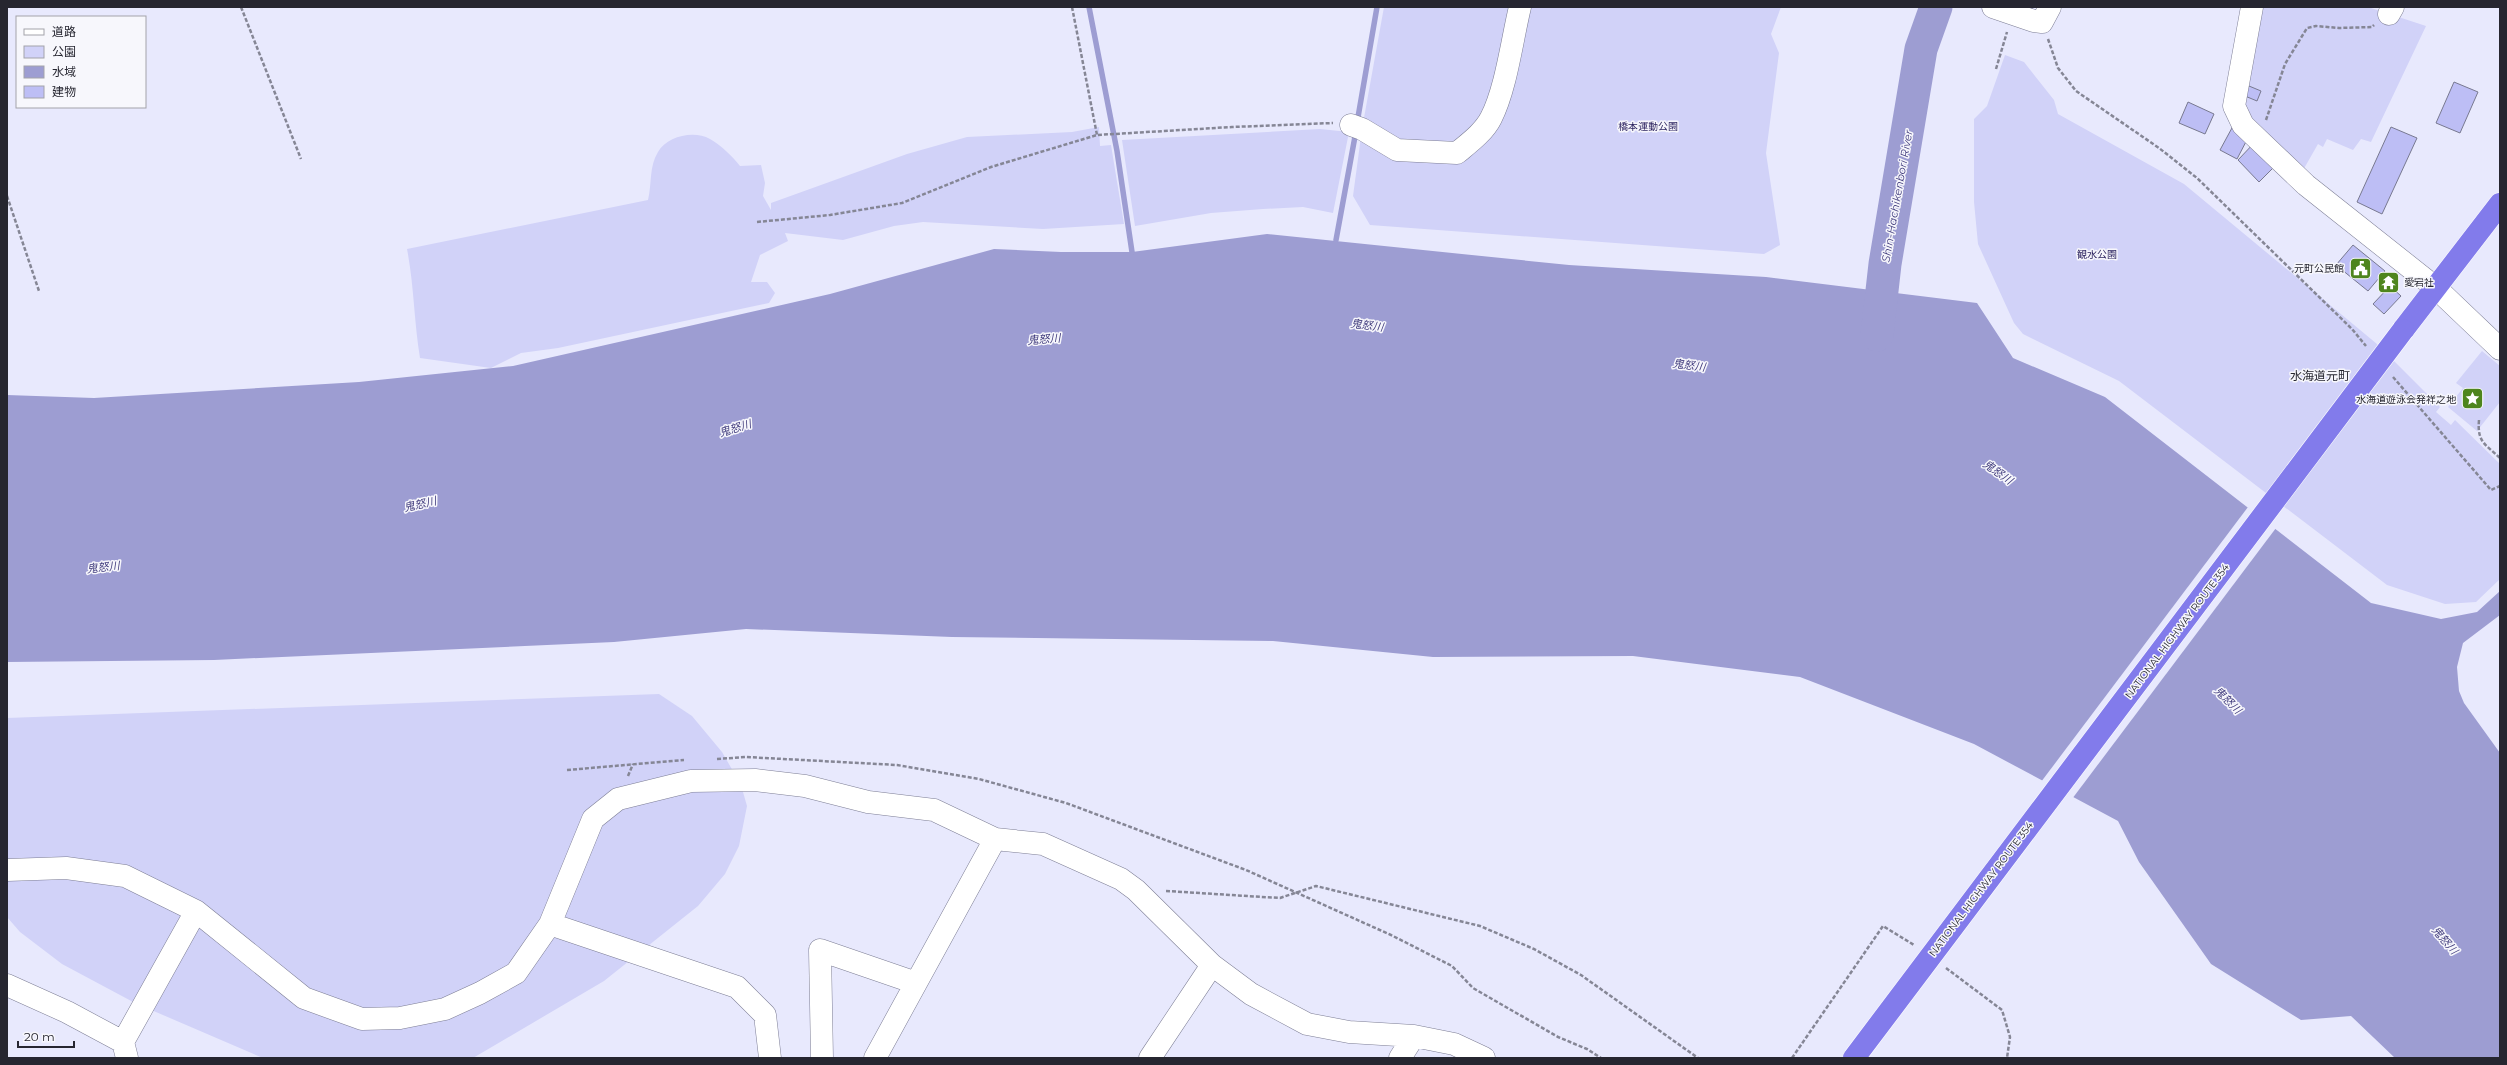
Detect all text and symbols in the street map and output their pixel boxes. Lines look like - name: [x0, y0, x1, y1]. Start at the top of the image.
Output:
- legend: [16, 16, 146, 108]
- text: 道路: [52, 24, 76, 39]
- text: 公園: [52, 44, 76, 59]
- text: 水域: [52, 64, 76, 79]
- text: 建物: [52, 84, 76, 99]
- park label: 橋本運動公園: [1618, 120, 1678, 133]
- water label: Shin-Hachikenbori River: [1878, 128, 1916, 263]
- park label: 観水公園: [2077, 248, 2117, 261]
- public building icon: 元町公民館: [2347, 255, 2373, 281]
- place label: 元町公民館: [2294, 262, 2344, 275]
- temple icon: 愛宕社: [2375, 269, 2401, 295]
- place label: 愛宕社: [2404, 276, 2434, 289]
- water label: 鬼怒川: [1350, 316, 1385, 334]
- water label: 鬼怒川: [1027, 331, 1062, 347]
- water label: 鬼怒川: [1672, 356, 1707, 374]
- district label: 水海道元町: [2290, 368, 2350, 383]
- place icon: 水海道遊泳会発祥之地: [2459, 386, 2485, 412]
- place label: 水海道遊泳会発祥之地: [2356, 393, 2457, 406]
- water label: 鬼怒川: [717, 416, 754, 440]
- water label: 鬼怒川: [1980, 457, 2016, 488]
- water label: 鬼怒川: [402, 493, 439, 515]
- water label: 鬼怒川: [86, 558, 121, 576]
- street label: NATIONAL HIGHWAY ROUTE 354: [2122, 561, 2232, 701]
- water label: 鬼怒川: [2211, 683, 2245, 717]
- street label: NATIONAL HIGHWAY ROUTE 354: [1926, 819, 2036, 959]
- water label: 鬼怒川: [2429, 923, 2462, 958]
- scale bar: [18, 1023, 74, 1049]
- text: 20 m: [24, 1029, 55, 1044]

